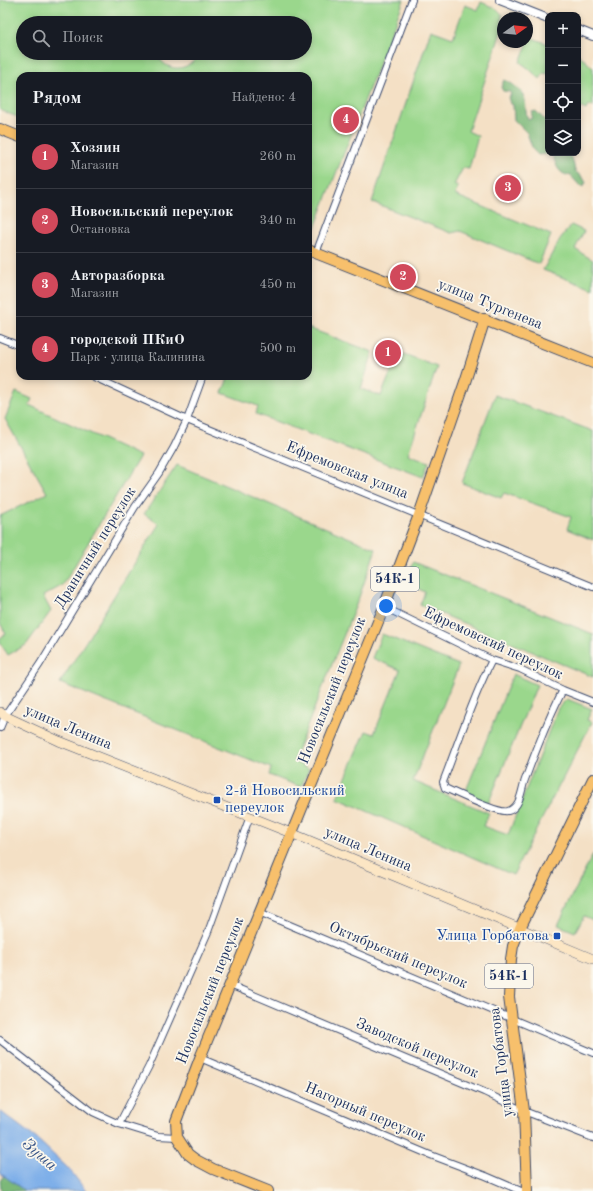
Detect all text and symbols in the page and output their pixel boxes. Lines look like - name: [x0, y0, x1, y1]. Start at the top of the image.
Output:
- north arrow: [497, 12, 533, 48]
- map controls: [545, 12, 581, 156]
- button: +: [545, 12, 581, 48]
- search box: [16, 16, 312, 60]
- icon: search: [30, 27, 52, 49]
- text: Поиск: [62, 31, 103, 46]
- button: −: [545, 48, 581, 84]
- button: locate: [545, 84, 581, 120]
- text: Рядом: [32, 90, 81, 107]
- text: Найдено: 4: [232, 91, 296, 104]
- pin: 4: [333, 105, 359, 135]
- button: layers: [545, 120, 581, 156]
- text: Хозяин: [70, 141, 120, 156]
- text: 1: [41, 150, 49, 163]
- text: 260 m: [259, 150, 296, 163]
- text: Магазин: [70, 159, 119, 172]
- pin: 3: [495, 173, 521, 203]
- text: Новосильский переулок: [70, 205, 233, 220]
- text: 2: [41, 214, 49, 227]
- text: 340 m: [259, 214, 296, 227]
- text: Остановка: [70, 223, 130, 236]
- pin: 2: [390, 262, 416, 292]
- text: Авторазборка: [70, 269, 165, 284]
- street label: улица Тургенева: [436, 277, 545, 333]
- text: 3: [41, 278, 49, 291]
- text: 450 m: [259, 278, 296, 291]
- text: Магазин: [70, 287, 119, 300]
- text: городской ПКиО: [70, 333, 185, 348]
- pin: 1: [375, 338, 401, 368]
- text: 4: [41, 342, 49, 355]
- text: 500 m: [259, 342, 296, 355]
- text: Парк · улица Калинина: [70, 351, 205, 364]
- street label: Ефремовская улица: [284, 440, 411, 503]
- street label: Драничный переулок: [53, 484, 140, 611]
- road number: 54К-1: [371, 567, 419, 591]
- your location: [376, 596, 396, 616]
- street label: Ефремовский переулок: [421, 605, 566, 683]
- street label: Новосильский переулок: [297, 615, 370, 767]
- street label: улица Ленина: [22, 703, 114, 753]
- place label: 2-й Новосильский переулок: [225, 784, 345, 816]
- marker: 2-й Новосильский переулок: [212, 795, 222, 805]
- street label: улица Ленина: [322, 825, 414, 875]
- street label: Новосильский переулок: [175, 915, 248, 1067]
- street label: Октябрьский переулок: [327, 920, 470, 992]
- place label: Улица Горбатова: [436, 929, 550, 944]
- marker: Улица Горбатова: [552, 931, 562, 941]
- road number: 54К-1: [485, 964, 533, 988]
- street label: улица Горбатова: [488, 1006, 516, 1118]
- street label: Заводской переулок: [354, 1016, 481, 1082]
- street label: Нагорный переулок: [302, 1081, 428, 1145]
- water label: Зуша: [19, 1136, 60, 1174]

